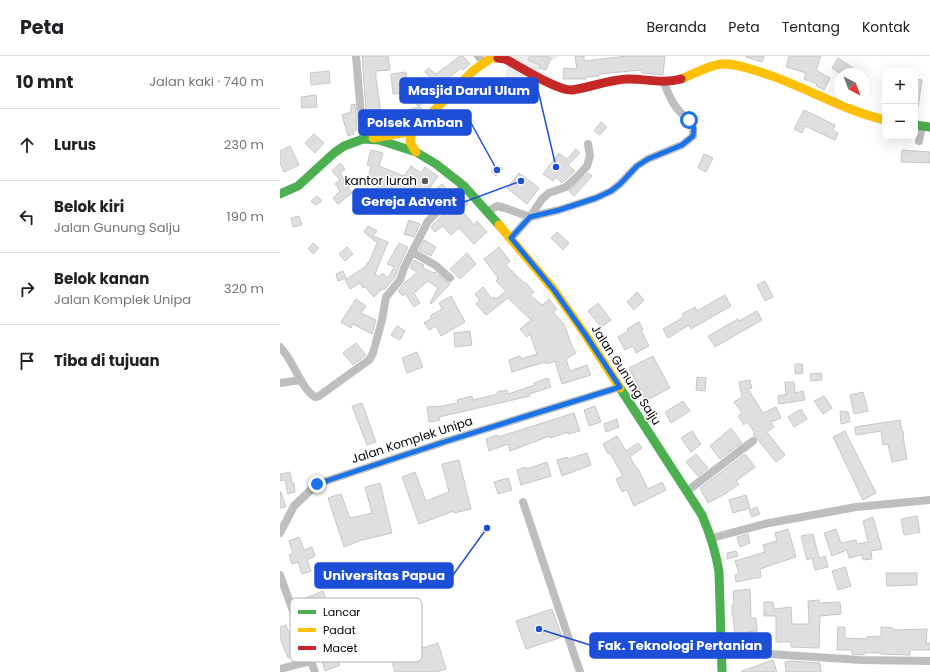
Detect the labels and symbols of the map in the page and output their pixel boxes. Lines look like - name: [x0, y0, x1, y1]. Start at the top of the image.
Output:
- north arrow: [834, 68, 870, 104]
- callout: Masjid Darul Ulum: [400, 78, 538, 103]
- text: Masjid Darul Ulum: [408, 81, 530, 100]
- callout: Polsek Amban: [359, 110, 471, 135]
- route start: [680, 111, 698, 129]
- text: Polsek Amban: [367, 113, 463, 132]
- place label: kantor lurah: [344, 172, 417, 189]
- marker: kantor lurah: [420, 176, 430, 186]
- callout: Gereja Advent: [353, 189, 464, 214]
- text: Gereja Advent: [361, 192, 457, 211]
- street label: Jalan Gunung Salju: [588, 321, 665, 428]
- street label: Jalan Komplek Unipa: [349, 412, 475, 467]
- route end: [308, 475, 326, 493]
- callout: Universitas Papua: [315, 563, 453, 588]
- text: Universitas Papua: [323, 566, 445, 585]
- legend: [290, 598, 422, 662]
- text: Lancar: [323, 604, 360, 620]
- text: Padat: [323, 622, 356, 638]
- callout: Fak. Teknologi Pertanian: [590, 633, 771, 658]
- text: Fak. Teknologi Pertanian: [598, 636, 763, 655]
- text: Macet: [323, 640, 357, 656]

